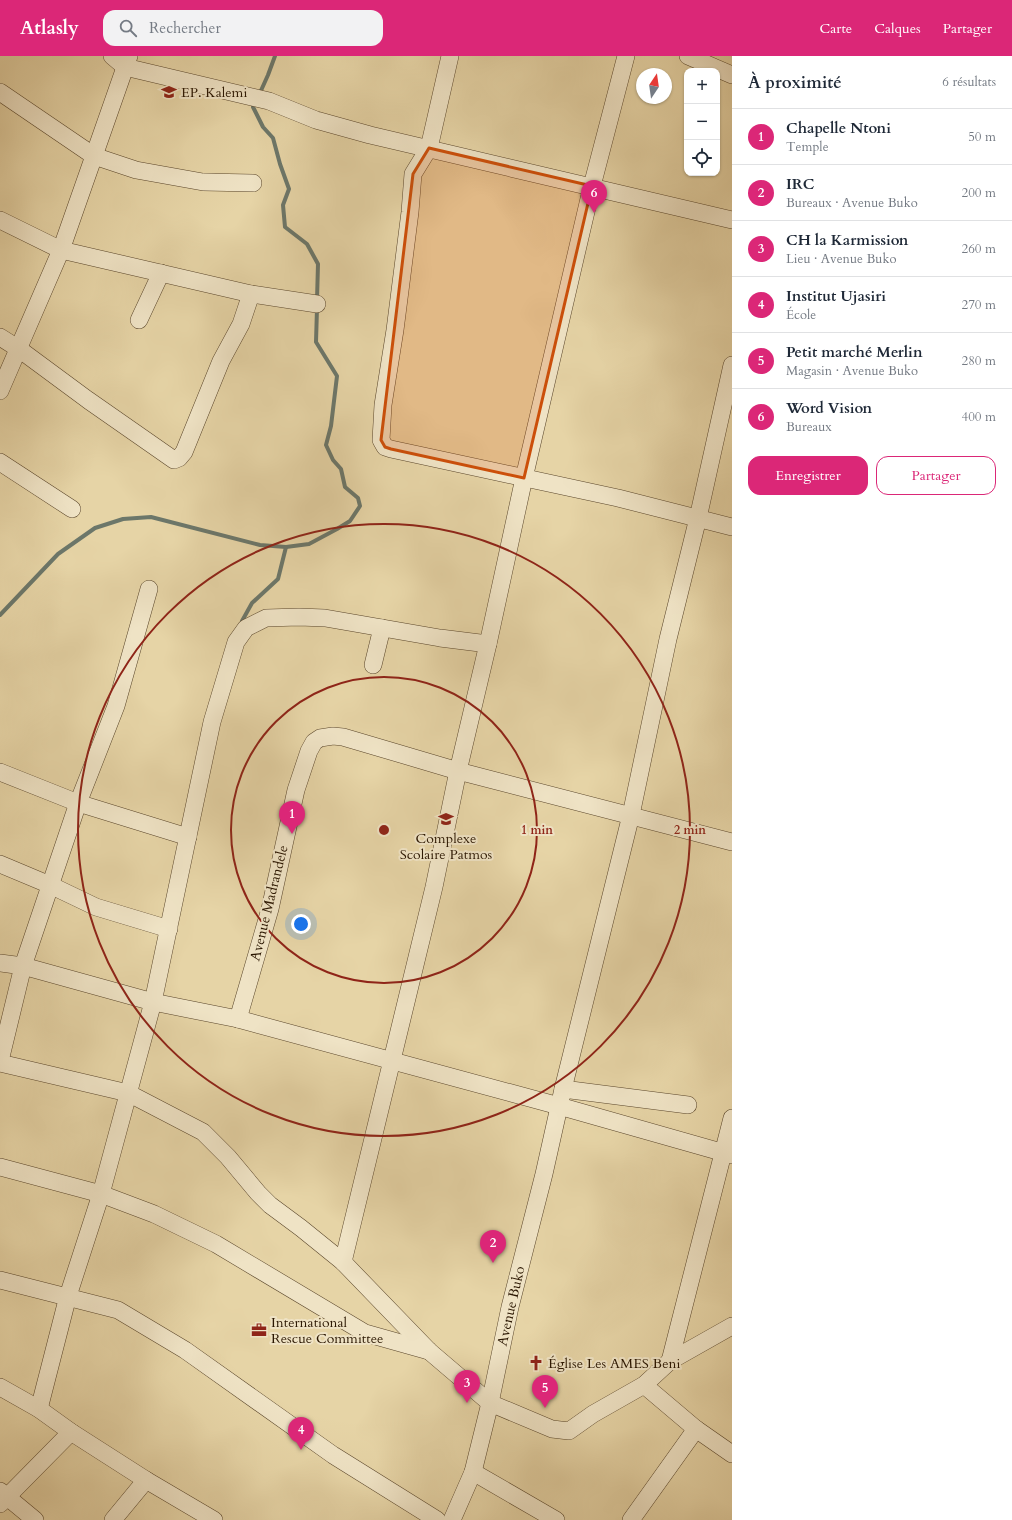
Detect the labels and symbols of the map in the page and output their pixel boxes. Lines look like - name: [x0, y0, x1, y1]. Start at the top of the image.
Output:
- north arrow: [636, 68, 672, 104]
- school or university icon: EP. Kalemi: [160, 83, 178, 101]
- place label: EP. Kalemi: [181, 83, 247, 102]
- pin: 6: [581, 180, 607, 213]
- pin: 1: [279, 801, 305, 834]
- school or university icon: Complexe Scolaire Patmos: [437, 810, 455, 828]
- text: 1 min: [521, 822, 553, 838]
- text: 2 min: [674, 822, 706, 838]
- centre of rings: [377, 823, 391, 837]
- place label: Complexe Scolaire Patmos: [400, 829, 493, 864]
- street label: Avenue Madrandele: [245, 843, 293, 963]
- your location: [291, 914, 311, 934]
- pin: 2: [480, 1230, 506, 1263]
- street label: Avenue Buko: [493, 1264, 530, 1348]
- place label: International Rescue Committee: [271, 1313, 383, 1348]
- office icon: International Rescue Committee: [250, 1321, 268, 1339]
- church icon: Église Les AMES Beni: [527, 1354, 545, 1372]
- place label: Église Les AMES Beni: [548, 1354, 680, 1373]
- pin: 3: [454, 1370, 480, 1403]
- pin: 5: [532, 1375, 558, 1408]
- pin: 4: [288, 1417, 314, 1450]

